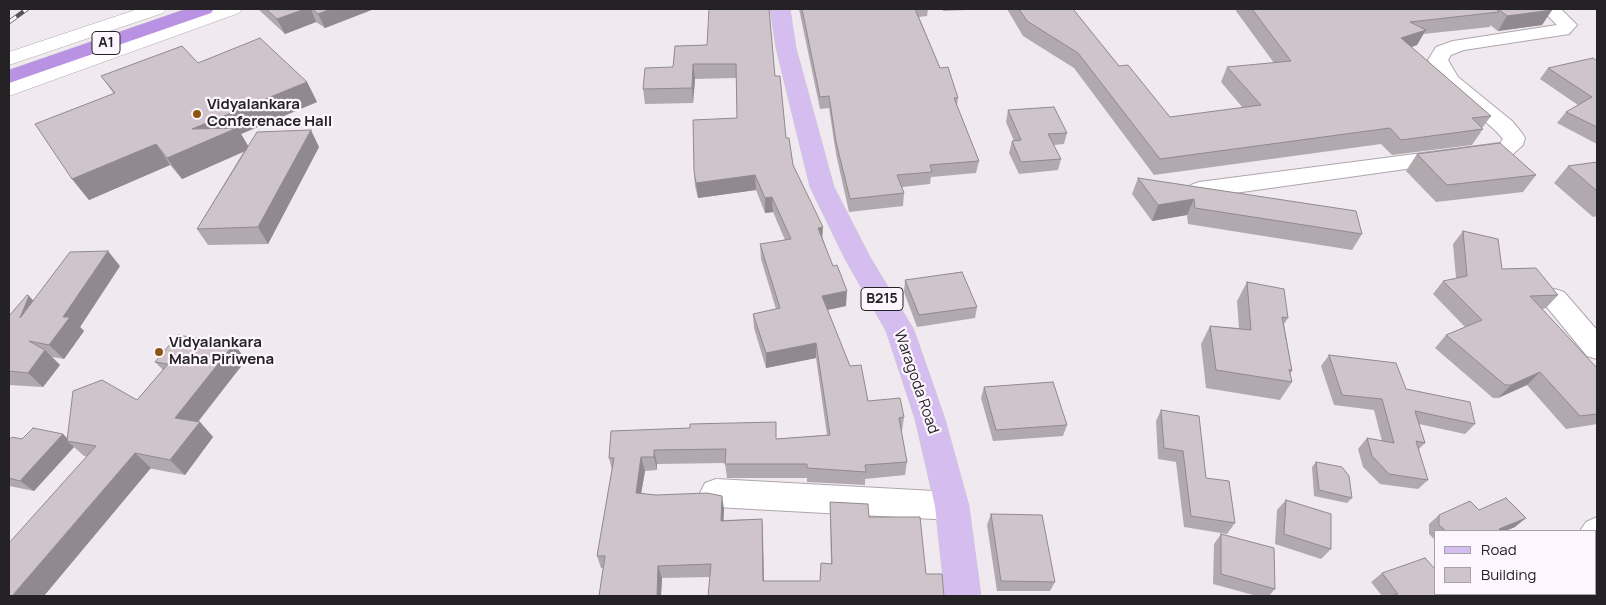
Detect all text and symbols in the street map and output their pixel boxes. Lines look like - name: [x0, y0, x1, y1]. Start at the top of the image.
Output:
- road number: A1: [92, 32, 120, 54]
- place label: Vidyalankara Conferenace Hall: [207, 96, 332, 131]
- marker: Vidyalankara Conferenace Hall: [191, 108, 203, 120]
- road number: B215: [861, 288, 903, 310]
- street label: Waragoda Road: [890, 328, 942, 436]
- place label: Vidyalankara Maha Piriwena: [169, 334, 274, 369]
- marker: Vidyalankara Maha Piriwena: [153, 346, 165, 358]
- legend: [1434, 530, 1596, 595]
- text: Road: [1481, 539, 1517, 560]
- text: Building: [1481, 564, 1536, 585]

